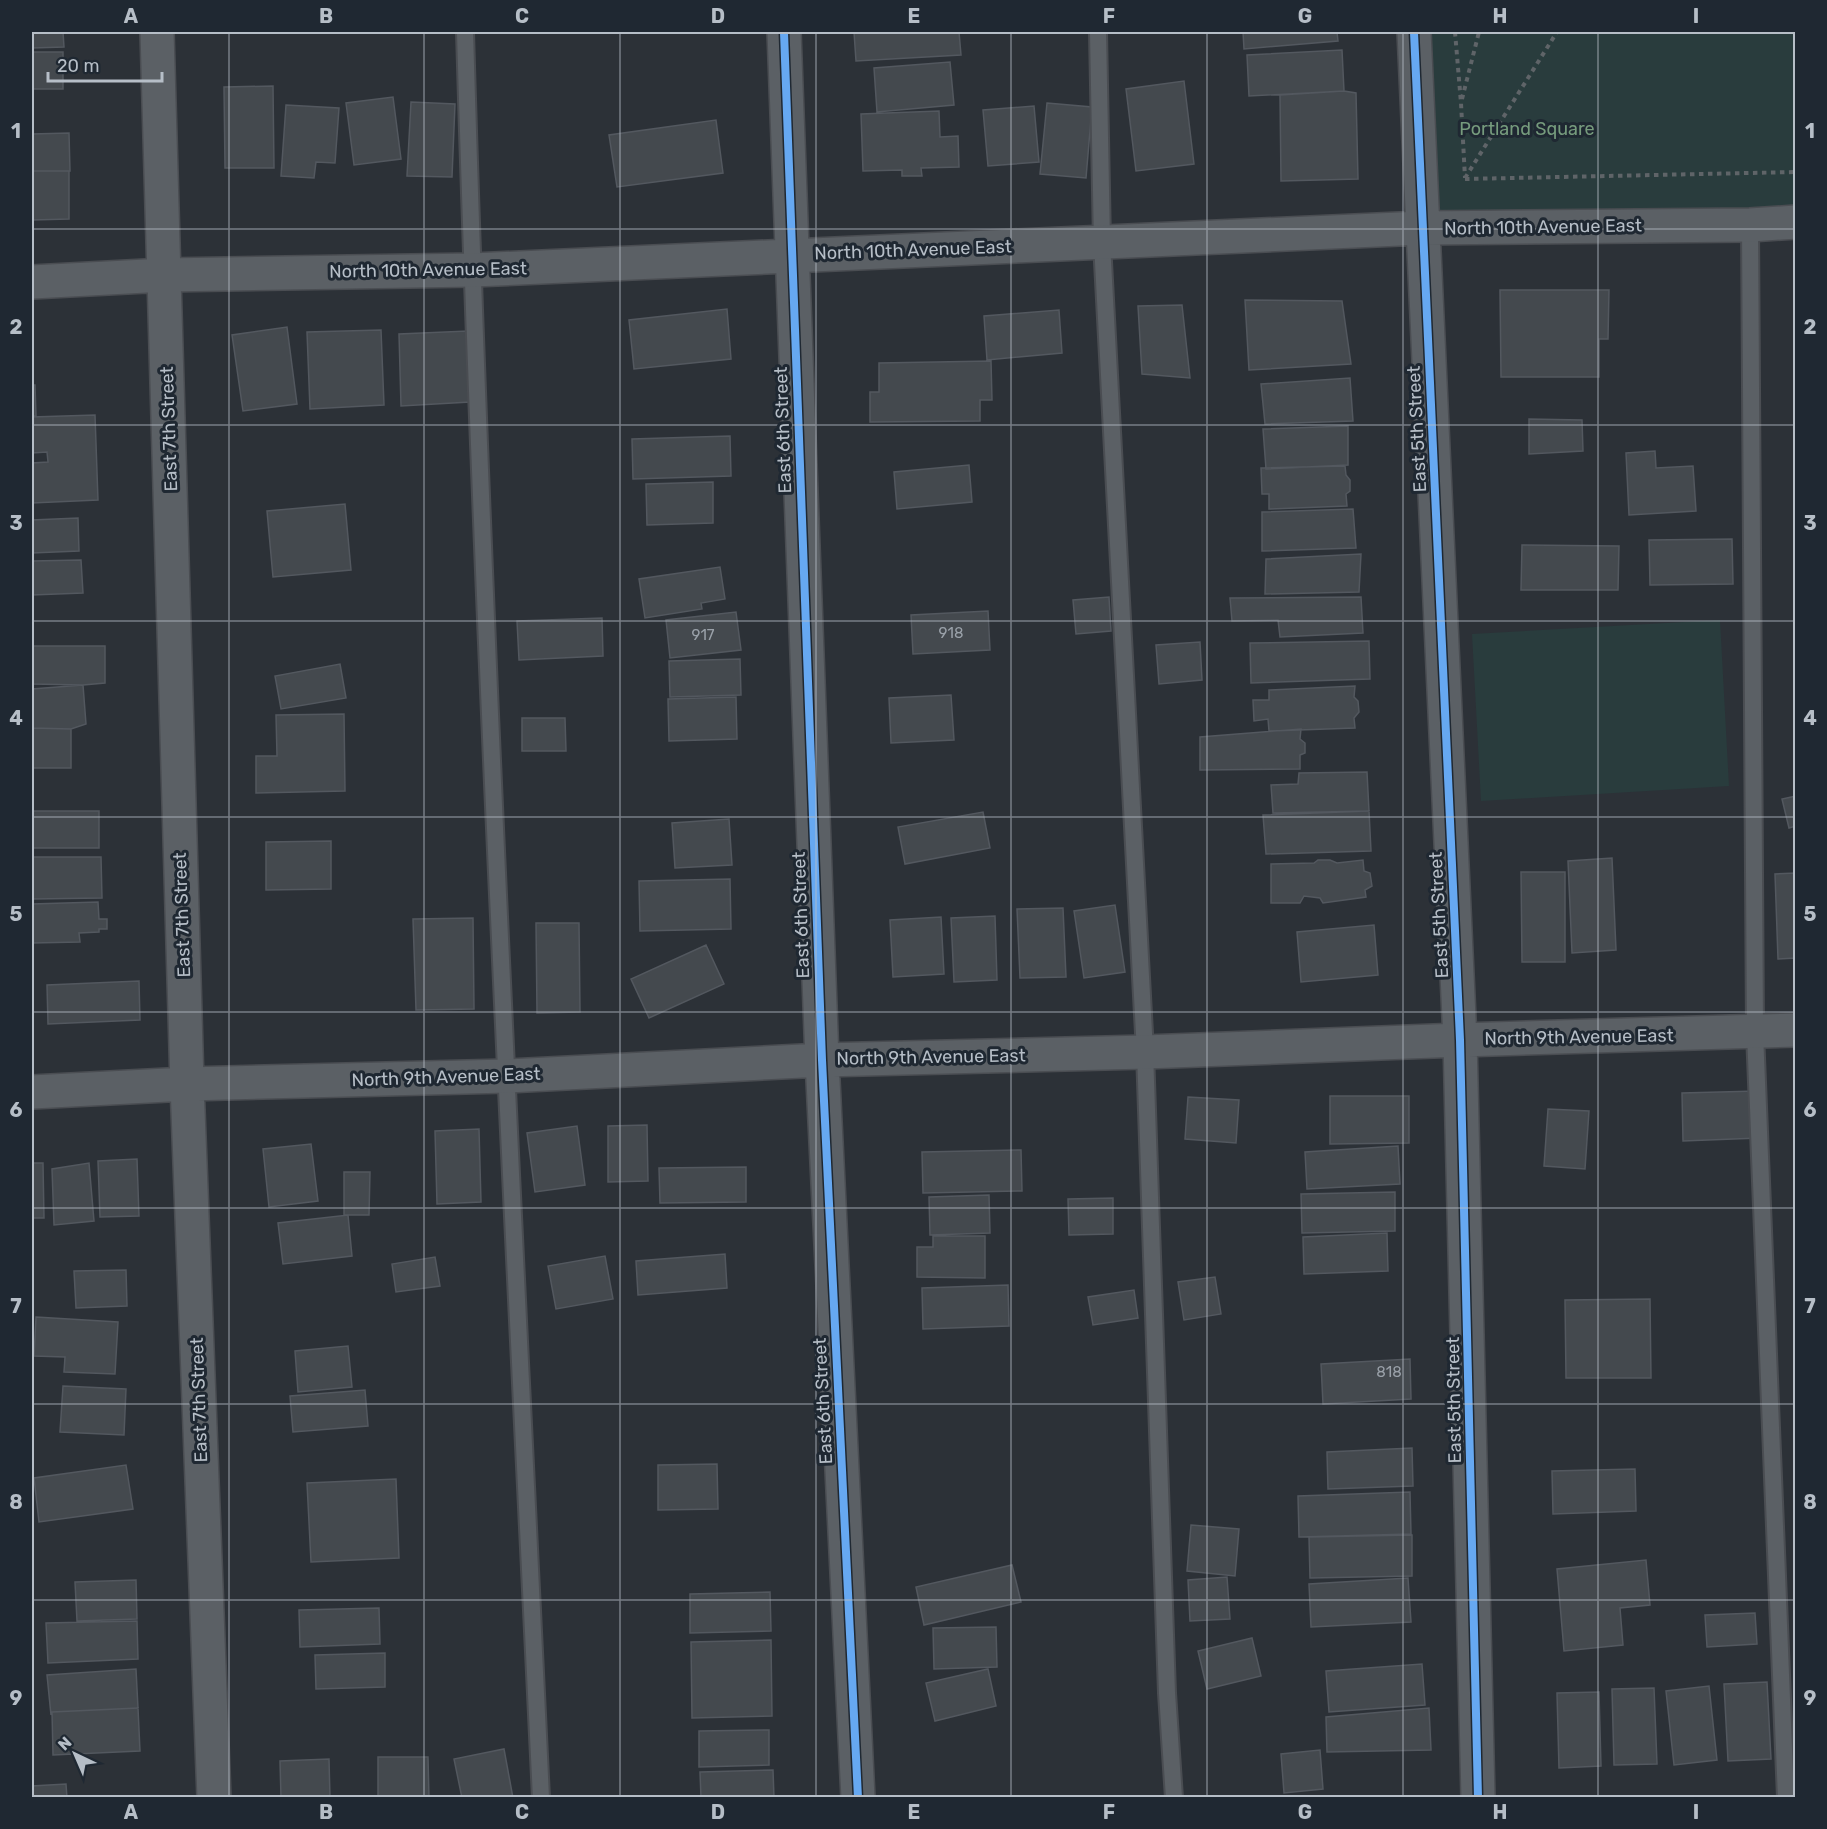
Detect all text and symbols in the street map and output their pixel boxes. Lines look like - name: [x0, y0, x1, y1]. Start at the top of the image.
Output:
- text: A: [124, 4, 139, 28]
- text: B: [319, 4, 333, 28]
- text: C: [515, 4, 529, 28]
- text: D: [711, 4, 725, 28]
- text: E: [908, 4, 920, 28]
- text: F: [1103, 4, 1115, 28]
- text: G: [1298, 4, 1312, 28]
- text: H: [1493, 4, 1507, 28]
- text: I: [1693, 4, 1699, 28]
- scale bar: [48, 45, 162, 83]
- text: 20 m: [57, 55, 99, 77]
- park label: Portland Square: [1459, 118, 1595, 140]
- text: 1: [11, 119, 21, 143]
- text: 1: [1805, 119, 1815, 143]
- street label: North 10th Avenue East: [1444, 214, 1642, 240]
- street label: North 10th Avenue East: [814, 236, 1012, 264]
- street label: North 10th Avenue East: [329, 257, 527, 283]
- text: 2: [10, 315, 23, 339]
- text: 2: [1804, 315, 1817, 339]
- street label: East 5th Street: [1403, 365, 1431, 493]
- street label: East 7th Street: [156, 366, 182, 492]
- street label: East 6th Street: [770, 366, 796, 494]
- text: 3: [9, 511, 23, 535]
- text: 3: [1803, 511, 1817, 535]
- house number: 918: [939, 624, 963, 642]
- house number: 917: [691, 626, 715, 644]
- text: 4: [9, 706, 23, 730]
- text: 4: [1803, 706, 1817, 730]
- street label: East 6th Street: [788, 851, 814, 979]
- street label: East 5th Street: [1425, 851, 1453, 979]
- street label: East 7th Street: [169, 852, 195, 978]
- text: 5: [10, 902, 23, 926]
- text: 5: [1804, 902, 1817, 926]
- street label: North 9th Avenue East: [1484, 1024, 1674, 1050]
- street label: North 9th Avenue East: [836, 1044, 1026, 1070]
- street label: North 9th Avenue East: [351, 1063, 541, 1091]
- text: 6: [9, 1098, 23, 1122]
- text: 6: [1803, 1098, 1817, 1122]
- text: 7: [10, 1294, 22, 1318]
- text: 7: [1804, 1294, 1816, 1318]
- street label: East 7th Street: [186, 1337, 212, 1463]
- street label: East 6th Street: [809, 1337, 837, 1465]
- street label: East 5th Street: [1442, 1337, 1466, 1463]
- house number: 818: [1376, 1363, 1402, 1381]
- text: 8: [9, 1490, 23, 1514]
- text: 8: [1803, 1490, 1817, 1514]
- text: 9: [10, 1686, 23, 1710]
- text: 9: [1804, 1686, 1817, 1710]
- north arrow: [45, 1724, 105, 1784]
- text: N: [54, 1733, 76, 1754]
- text: A: [124, 1800, 139, 1824]
- text: B: [319, 1800, 333, 1824]
- text: C: [515, 1800, 529, 1824]
- text: D: [711, 1800, 725, 1824]
- text: E: [908, 1800, 920, 1824]
- text: F: [1103, 1800, 1115, 1824]
- text: G: [1298, 1800, 1312, 1824]
- text: H: [1493, 1800, 1507, 1824]
- text: I: [1693, 1800, 1699, 1824]

